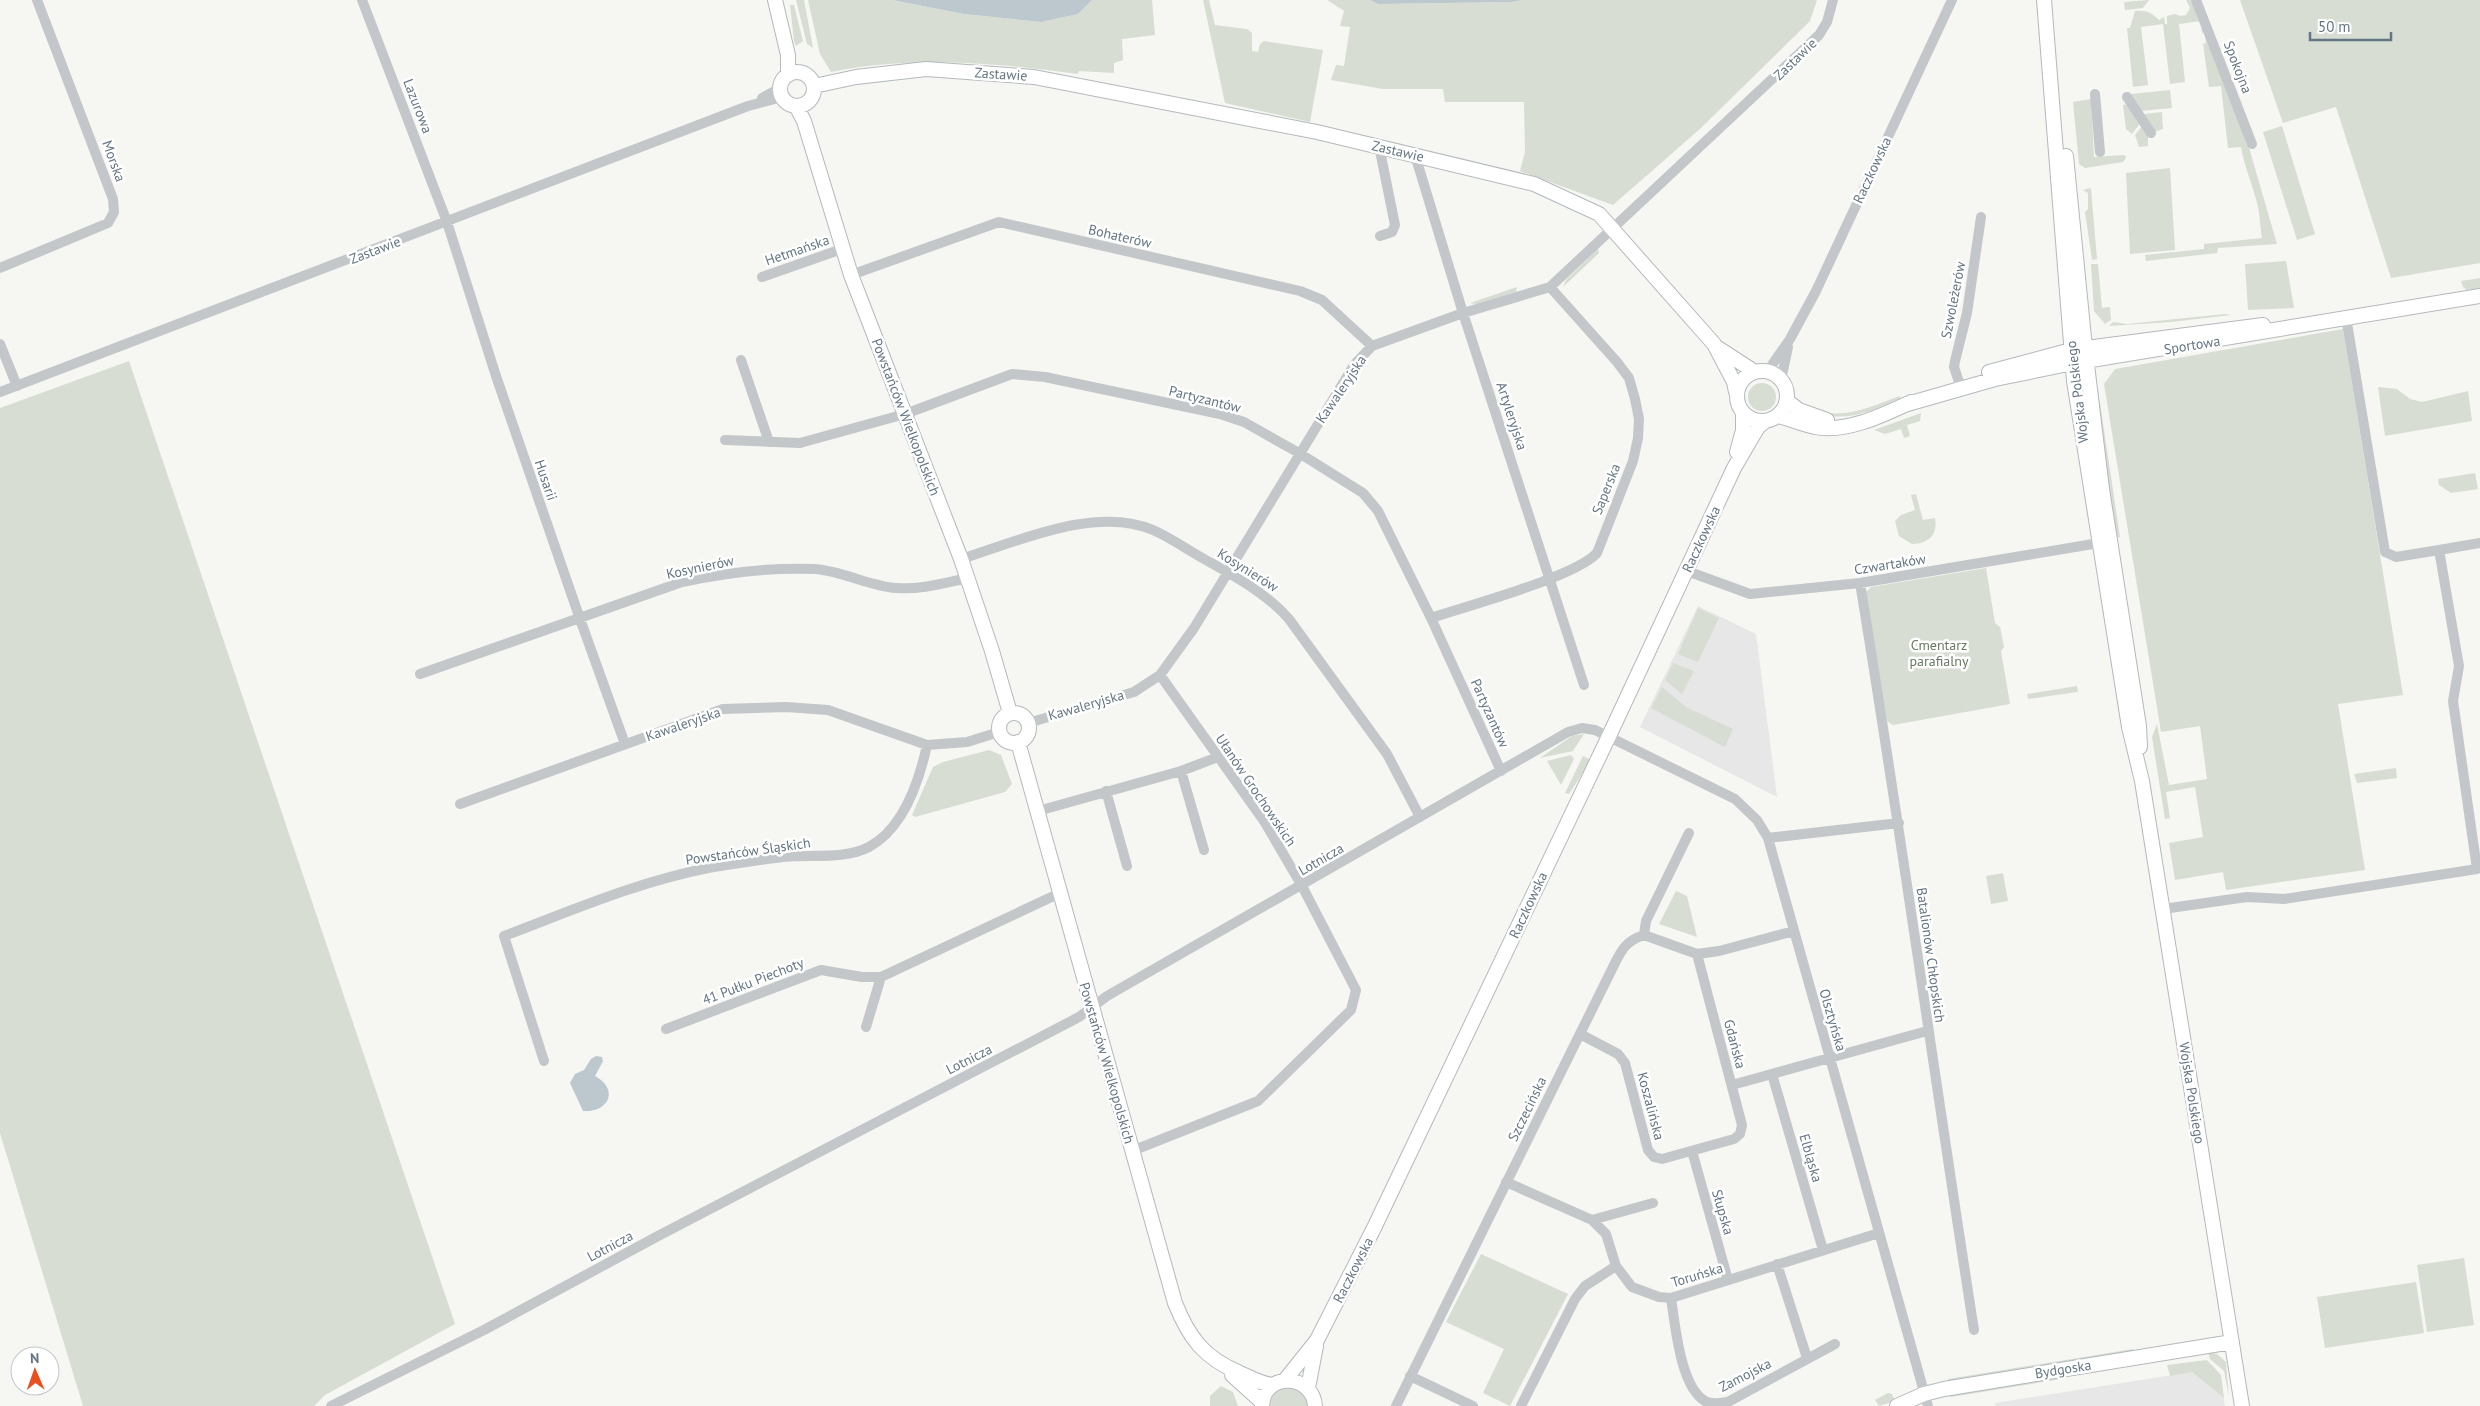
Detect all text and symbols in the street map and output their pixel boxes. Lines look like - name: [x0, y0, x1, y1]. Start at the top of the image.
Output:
- scale bar: [2310, 10, 2391, 42]
- text: 50 m: [2318, 17, 2351, 36]
- street label: Zastawie: [1770, 34, 1820, 84]
- street label: Spokojna: [2220, 38, 2256, 96]
- street label: Zastawie: [974, 63, 1028, 85]
- street label: Lazurowa: [399, 76, 437, 136]
- street label: Raczkowska: [1849, 134, 1895, 206]
- street label: Zastawie: [1370, 136, 1426, 166]
- street label: Morska: [98, 138, 130, 184]
- street label: Bohaterów: [1087, 220, 1154, 252]
- street label: Hetmańska: [762, 231, 832, 269]
- street label: Zastawie: [347, 232, 403, 268]
- street label: Szwoleżerów: [1937, 259, 1969, 340]
- street label: Sportowa: [2163, 332, 2222, 358]
- street label: Powstańców Wielkopolskich: [868, 336, 944, 498]
- street label: Wojska Polskiego: [2062, 340, 2092, 444]
- street label: Kawaleryjska: [1312, 352, 1370, 426]
- street label: Artyleryjska: [1493, 380, 1531, 452]
- street label: Partyzantów: [1167, 381, 1244, 417]
- street label: Husarii: [531, 457, 561, 503]
- street label: Saperska: [1588, 461, 1624, 517]
- street label: Raczkowska: [1678, 503, 1724, 575]
- street label: Kosynierów: [1214, 544, 1283, 596]
- street label: Czwartaków: [1853, 549, 1928, 579]
- street label: Kosynierów: [665, 551, 736, 583]
- park label: Cmentarz parafialny: [1910, 636, 1969, 670]
- street label: Partyzantów: [1467, 676, 1513, 751]
- street label: Kawaleryjska: [1046, 686, 1126, 724]
- street label: Kawaleryjska: [643, 703, 723, 745]
- street label: Ułanów Grochowskich: [1212, 730, 1300, 850]
- street label: Powstańców Śląskich: [684, 833, 812, 869]
- street label: Lotnicza: [1295, 839, 1347, 879]
- street label: Raczkowska: [1505, 869, 1551, 941]
- street label: Batalionów Chłopskich: [1913, 886, 1949, 1024]
- street label: 41 Pułku Piechoty: [700, 953, 807, 1009]
- street label: Powstańców Wielkopolskich: [1075, 980, 1139, 1146]
- street label: Olsztyńska: [1815, 987, 1851, 1053]
- street label: Gdańska: [1720, 1017, 1750, 1071]
- street label: Lotnicza: [943, 1040, 995, 1078]
- street label: Wojska Polskiego: [2175, 1041, 2209, 1145]
- street label: Koszalińska: [1633, 1070, 1669, 1142]
- street label: Szczecińska: [1504, 1074, 1550, 1144]
- street label: Elbląska: [1795, 1132, 1827, 1184]
- street label: Słupska: [1708, 1187, 1738, 1237]
- street label: Lotnicza: [584, 1226, 636, 1266]
- street label: Raczkowska: [1329, 1234, 1377, 1306]
- street label: Toruńska: [1669, 1259, 1725, 1291]
- north arrow: [10, 1346, 60, 1396]
- text: N: [30, 1349, 39, 1367]
- street label: Zamojska: [1716, 1354, 1774, 1396]
- street label: Bydgoska: [2034, 1356, 2093, 1382]

